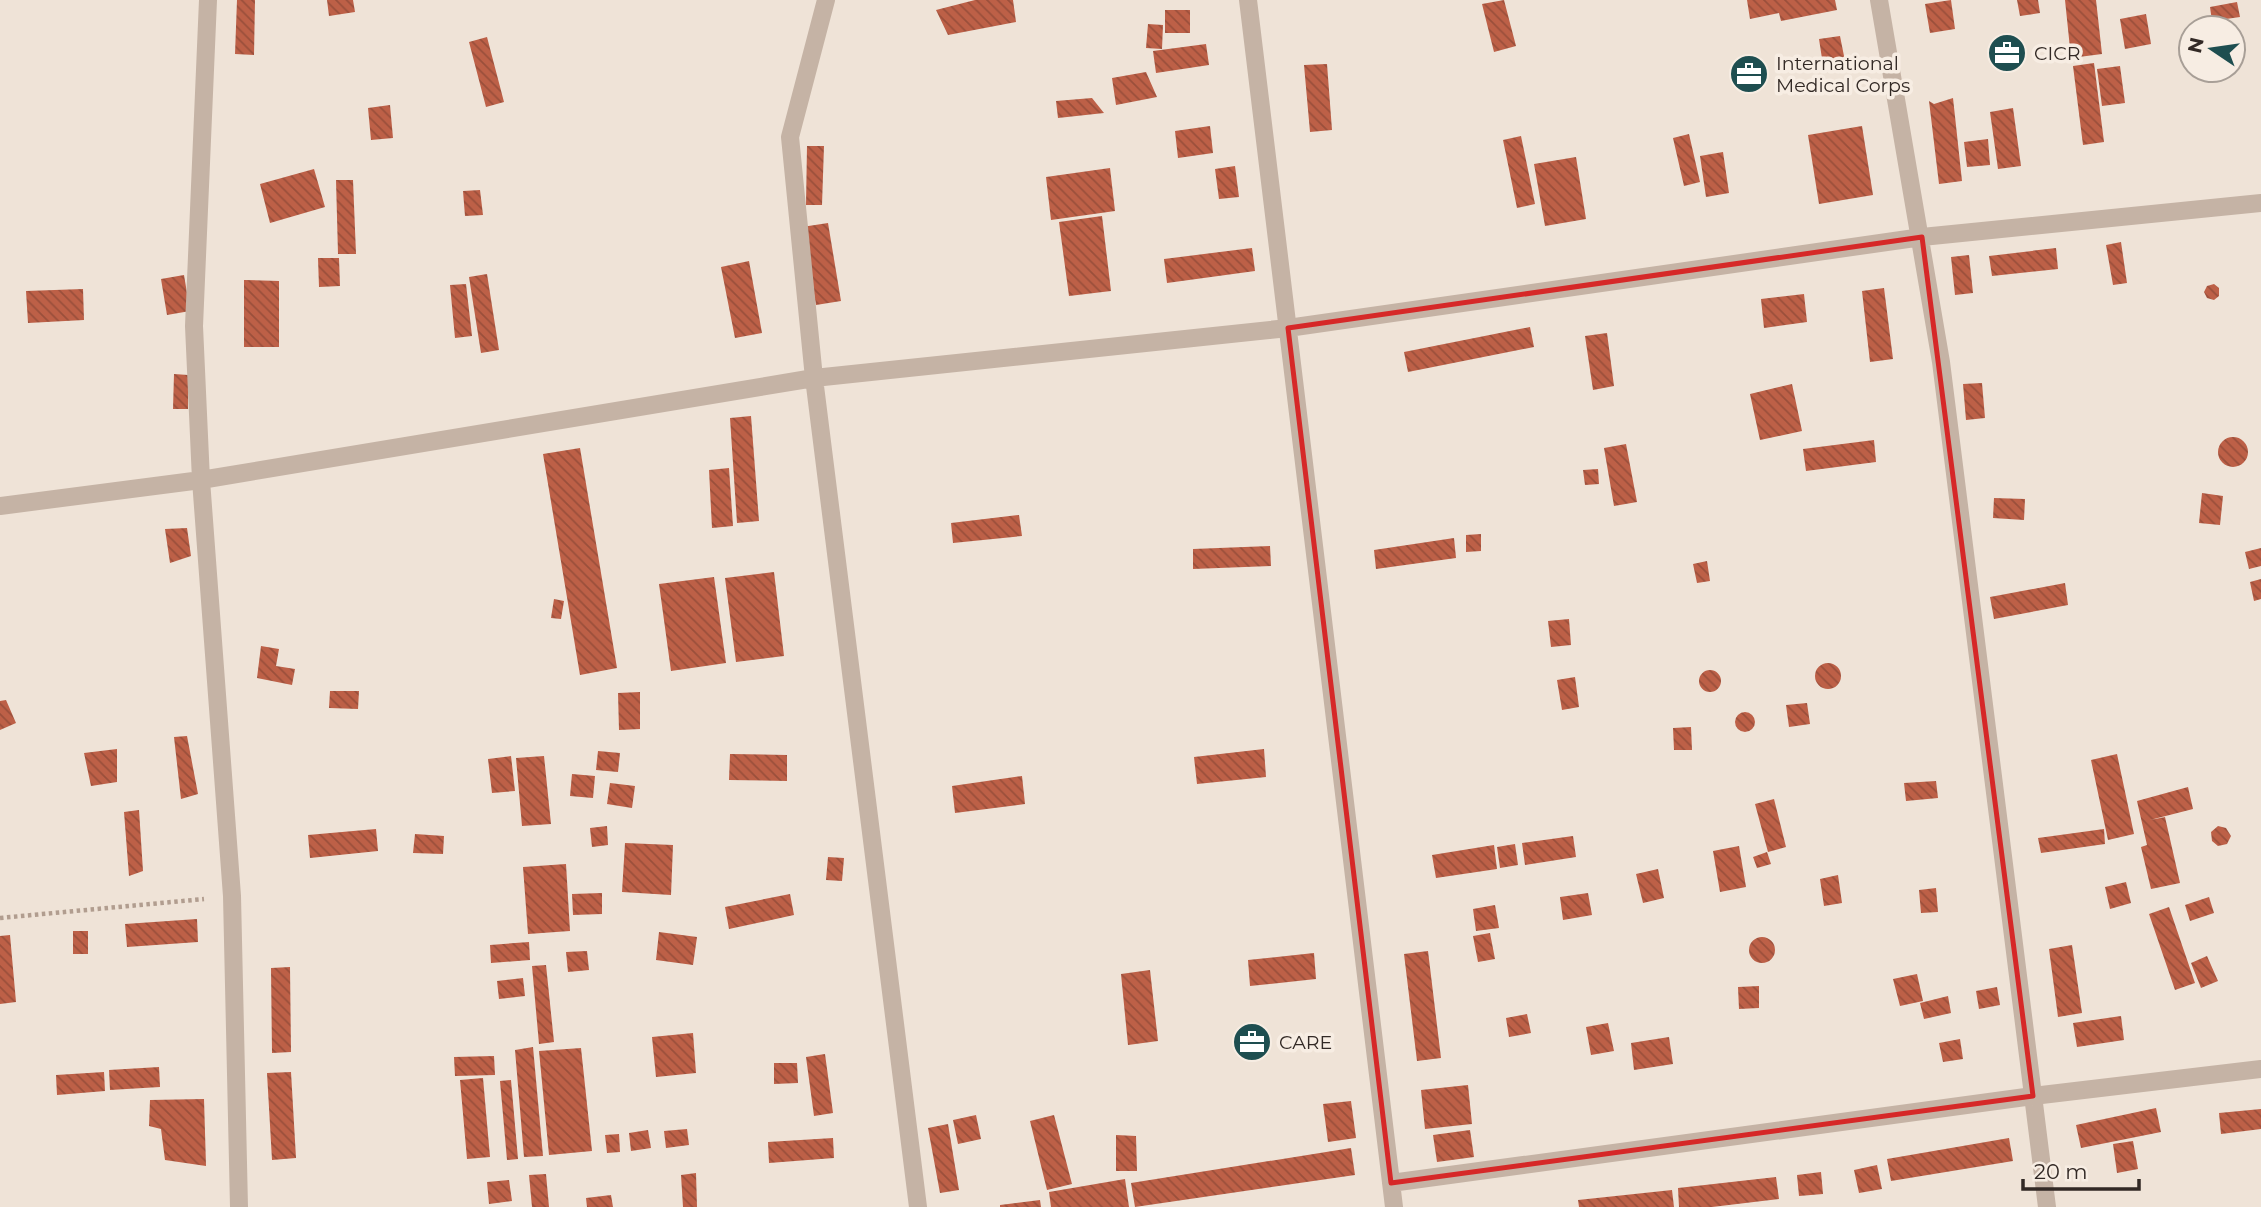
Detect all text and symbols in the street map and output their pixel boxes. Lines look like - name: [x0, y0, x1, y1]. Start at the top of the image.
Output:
- north arrow: [2177, 14, 2247, 84]
- office icon: CICR: [1986, 32, 2028, 74]
- text: N: [2183, 35, 2209, 55]
- place label: CICR: [2034, 42, 2080, 65]
- place label: International Medical Corps: [1776, 52, 1910, 97]
- office icon: International Medical Corps: [1728, 53, 1770, 95]
- office icon: CARE: [1231, 1021, 1273, 1063]
- place label: CARE: [1279, 1031, 1332, 1054]
- scale bar: [2023, 1148, 2138, 1192]
- text: 20 m: [2034, 1159, 2088, 1184]

